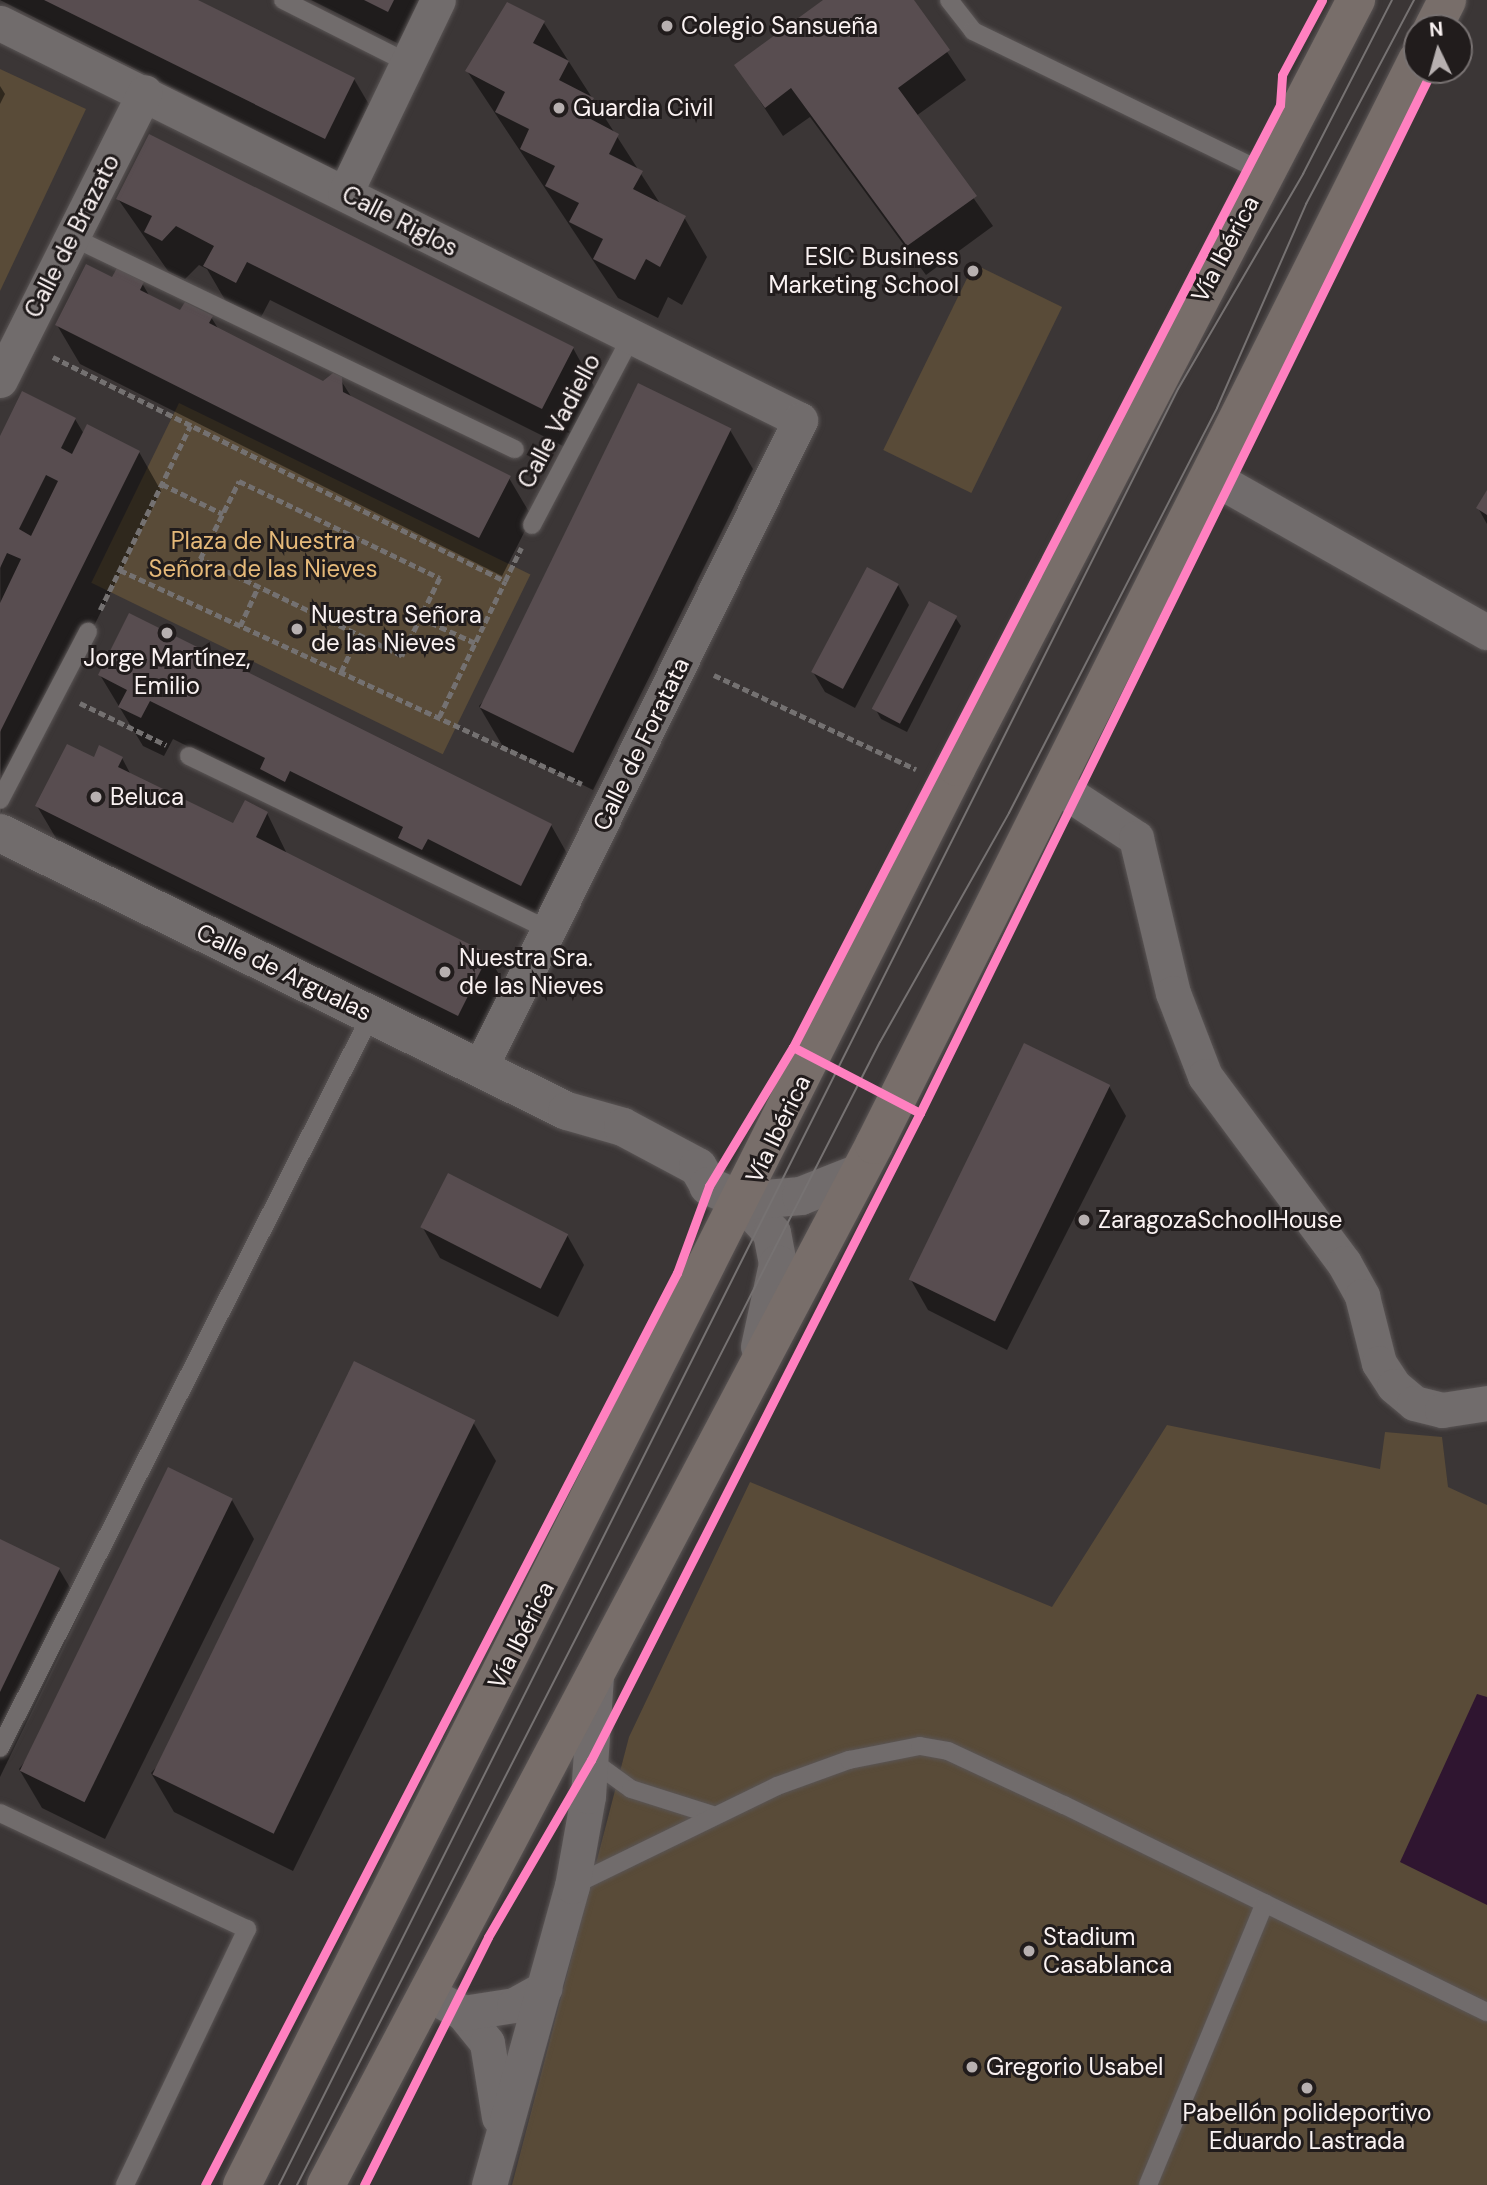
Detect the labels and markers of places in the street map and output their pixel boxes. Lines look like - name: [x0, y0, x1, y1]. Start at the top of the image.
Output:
- place label: Colegio Sansueña: [681, 12, 878, 40]
- marker: Colegio Sansueña: [659, 18, 675, 34]
- place label: Guardia Civil: [573, 94, 713, 122]
- marker: Guardia Civil: [551, 100, 567, 116]
- place label: ESIC Business Marketing School: [768, 243, 959, 299]
- marker: ESIC Business Marketing School: [965, 263, 981, 279]
- place label: Nuestra Señora de las Nieves: [311, 601, 482, 657]
- marker: Nuestra Señora de las Nieves: [289, 621, 305, 637]
- marker: Jorge Martínez, Emilio: [159, 625, 175, 641]
- place label: Jorge Martínez, Emilio: [83, 644, 251, 700]
- place label: Beluca: [110, 783, 184, 811]
- marker: Beluca: [88, 789, 104, 805]
- place label: Nuestra Sra. de las Nieves: [459, 944, 604, 1000]
- marker: Nuestra Sra. de las Nieves: [437, 964, 453, 980]
- place label: ZaragozaSchoolHouse: [1098, 1206, 1342, 1234]
- marker: ZaragozaSchoolHouse: [1076, 1212, 1092, 1228]
- place label: Stadium Casablanca: [1043, 1923, 1172, 1979]
- marker: Stadium Casablanca: [1021, 1943, 1037, 1959]
- place label: Gregorio Usabel: [986, 2053, 1163, 2081]
- marker: Gregorio Usabel: [964, 2059, 980, 2075]
- marker: Pabellón polideportivo Eduardo Lastrada: [1299, 2080, 1315, 2096]
- place label: Pabellón polideportivo Eduardo Lastrada: [1183, 2099, 1431, 2155]

